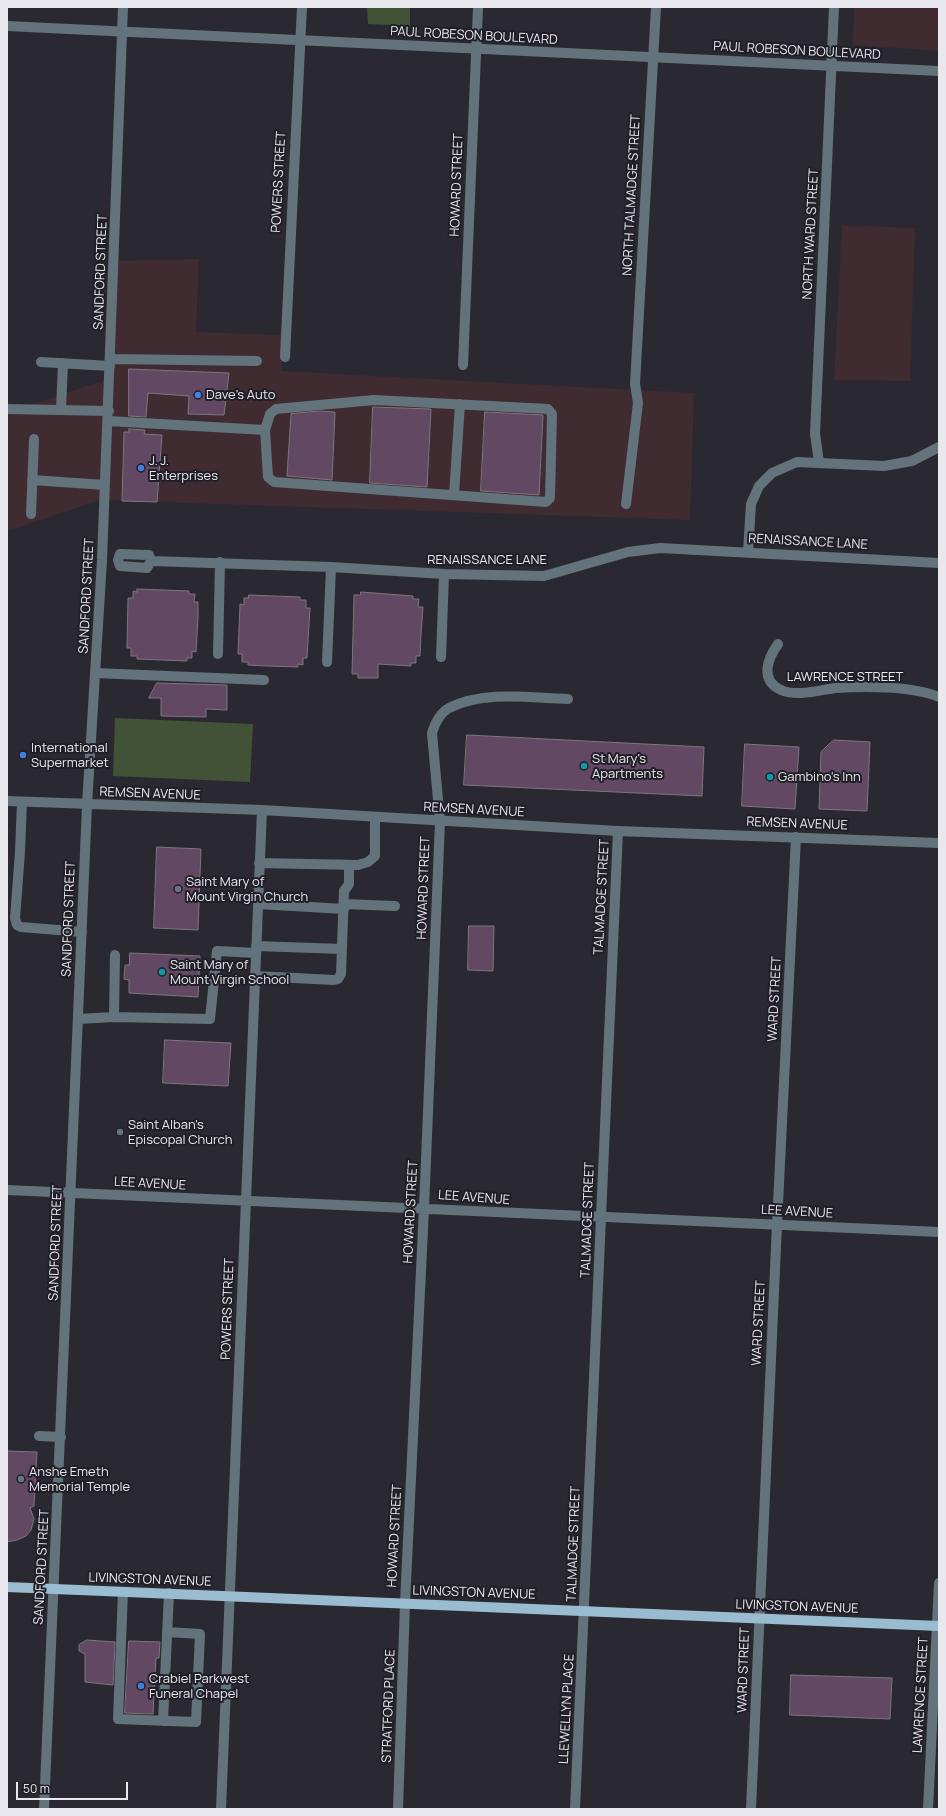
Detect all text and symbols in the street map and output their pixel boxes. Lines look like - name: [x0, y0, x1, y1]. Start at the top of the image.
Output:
- street label: PAUL ROBESON BOULEVARD: [390, 24, 558, 48]
- street label: PAUL ROBESON BOULEVARD: [713, 39, 881, 63]
- street label: NORTH TALMADGE STREET: [620, 114, 644, 276]
- street label: POWERS STREET: [269, 131, 289, 233]
- street label: HOWARD STREET: [447, 133, 467, 237]
- street label: NORTH WARD STREET: [800, 168, 822, 300]
- street label: SANDFORD STREET: [91, 214, 111, 330]
- place label: Dave's Auto: [206, 387, 275, 403]
- marker: Dave's Auto: [193, 390, 203, 400]
- place label: J. J. Enterprises: [149, 453, 218, 484]
- marker: J. J. Enterprises: [136, 463, 146, 473]
- street label: RENAISSANCE LANE: [748, 531, 868, 553]
- street label: SANDFORD STREET: [76, 538, 98, 654]
- street label: RENAISSANCE LANE: [427, 552, 547, 568]
- street label: LAWRENCE STREET: [787, 669, 903, 685]
- place label: International Supermarket: [31, 740, 109, 771]
- marker: International Supermarket: [18, 750, 28, 760]
- place label: St Mary's Apartments: [592, 751, 663, 782]
- marker: St Mary's Apartments: [579, 761, 589, 771]
- place label: Gambino's Inn: [778, 769, 861, 785]
- marker: Gambino's Inn: [765, 772, 775, 782]
- street label: REMSEN AVENUE: [99, 784, 201, 804]
- street label: REMSEN AVENUE: [423, 800, 525, 820]
- street label: REMSEN AVENUE: [746, 814, 848, 834]
- street label: HOWARD STREET: [414, 836, 434, 940]
- street label: TALMADGE STREET: [591, 839, 613, 955]
- street label: SANDFORD STREET: [59, 861, 79, 977]
- place label: Saint Mary of Mount Virgin Church: [186, 874, 308, 905]
- marker: Saint Mary of Mount Virgin Church: [173, 884, 183, 894]
- street label: WARD STREET: [765, 956, 785, 1042]
- place label: Saint Mary of Mount Virgin School: [170, 957, 289, 988]
- marker: Saint Mary of Mount Virgin School: [157, 967, 167, 977]
- place label: Saint Alban's Episcopal Church: [128, 1117, 232, 1148]
- marker: Saint Alban's Episcopal Church: [115, 1127, 125, 1137]
- street label: HOWARD STREET: [401, 1160, 421, 1264]
- street label: TALMADGE STREET: [578, 1162, 598, 1278]
- street label: LEE AVENUE: [114, 1174, 186, 1194]
- street label: SANDFORD STREET: [46, 1185, 66, 1301]
- street label: LEE AVENUE: [438, 1188, 510, 1208]
- street label: LEE AVENUE: [761, 1202, 833, 1222]
- street label: POWERS STREET: [218, 1258, 238, 1360]
- street label: WARD STREET: [749, 1280, 769, 1366]
- place label: Anshe Emeth Memorial Temple: [29, 1464, 130, 1495]
- marker: Anshe Emeth Memorial Temple: [16, 1474, 26, 1484]
- street label: HOWARD STREET: [385, 1484, 405, 1588]
- street label: TALMADGE STREET: [564, 1486, 584, 1602]
- street label: SANDFORD STREET: [31, 1509, 53, 1625]
- street label: LIVINGSTON AVENUE: [88, 1570, 212, 1590]
- street label: LIVINGSTON AVENUE: [412, 1583, 536, 1603]
- street label: LIVINGSTON AVENUE: [735, 1597, 859, 1617]
- street label: WARD STREET: [735, 1627, 753, 1713]
- street label: LAWRENCE STREET: [910, 1636, 932, 1754]
- street label: STRATFORD PLACE: [379, 1649, 399, 1763]
- street label: LLEWELLYN PLACE: [556, 1654, 578, 1764]
- place label: Crabiel Parkwest Funeral Chapel: [149, 1671, 249, 1702]
- marker: Crabiel Parkwest Funeral Chapel: [136, 1681, 146, 1691]
- scale bar: [18, 1774, 130, 1800]
- text: 50 m: [23, 1780, 50, 1797]

